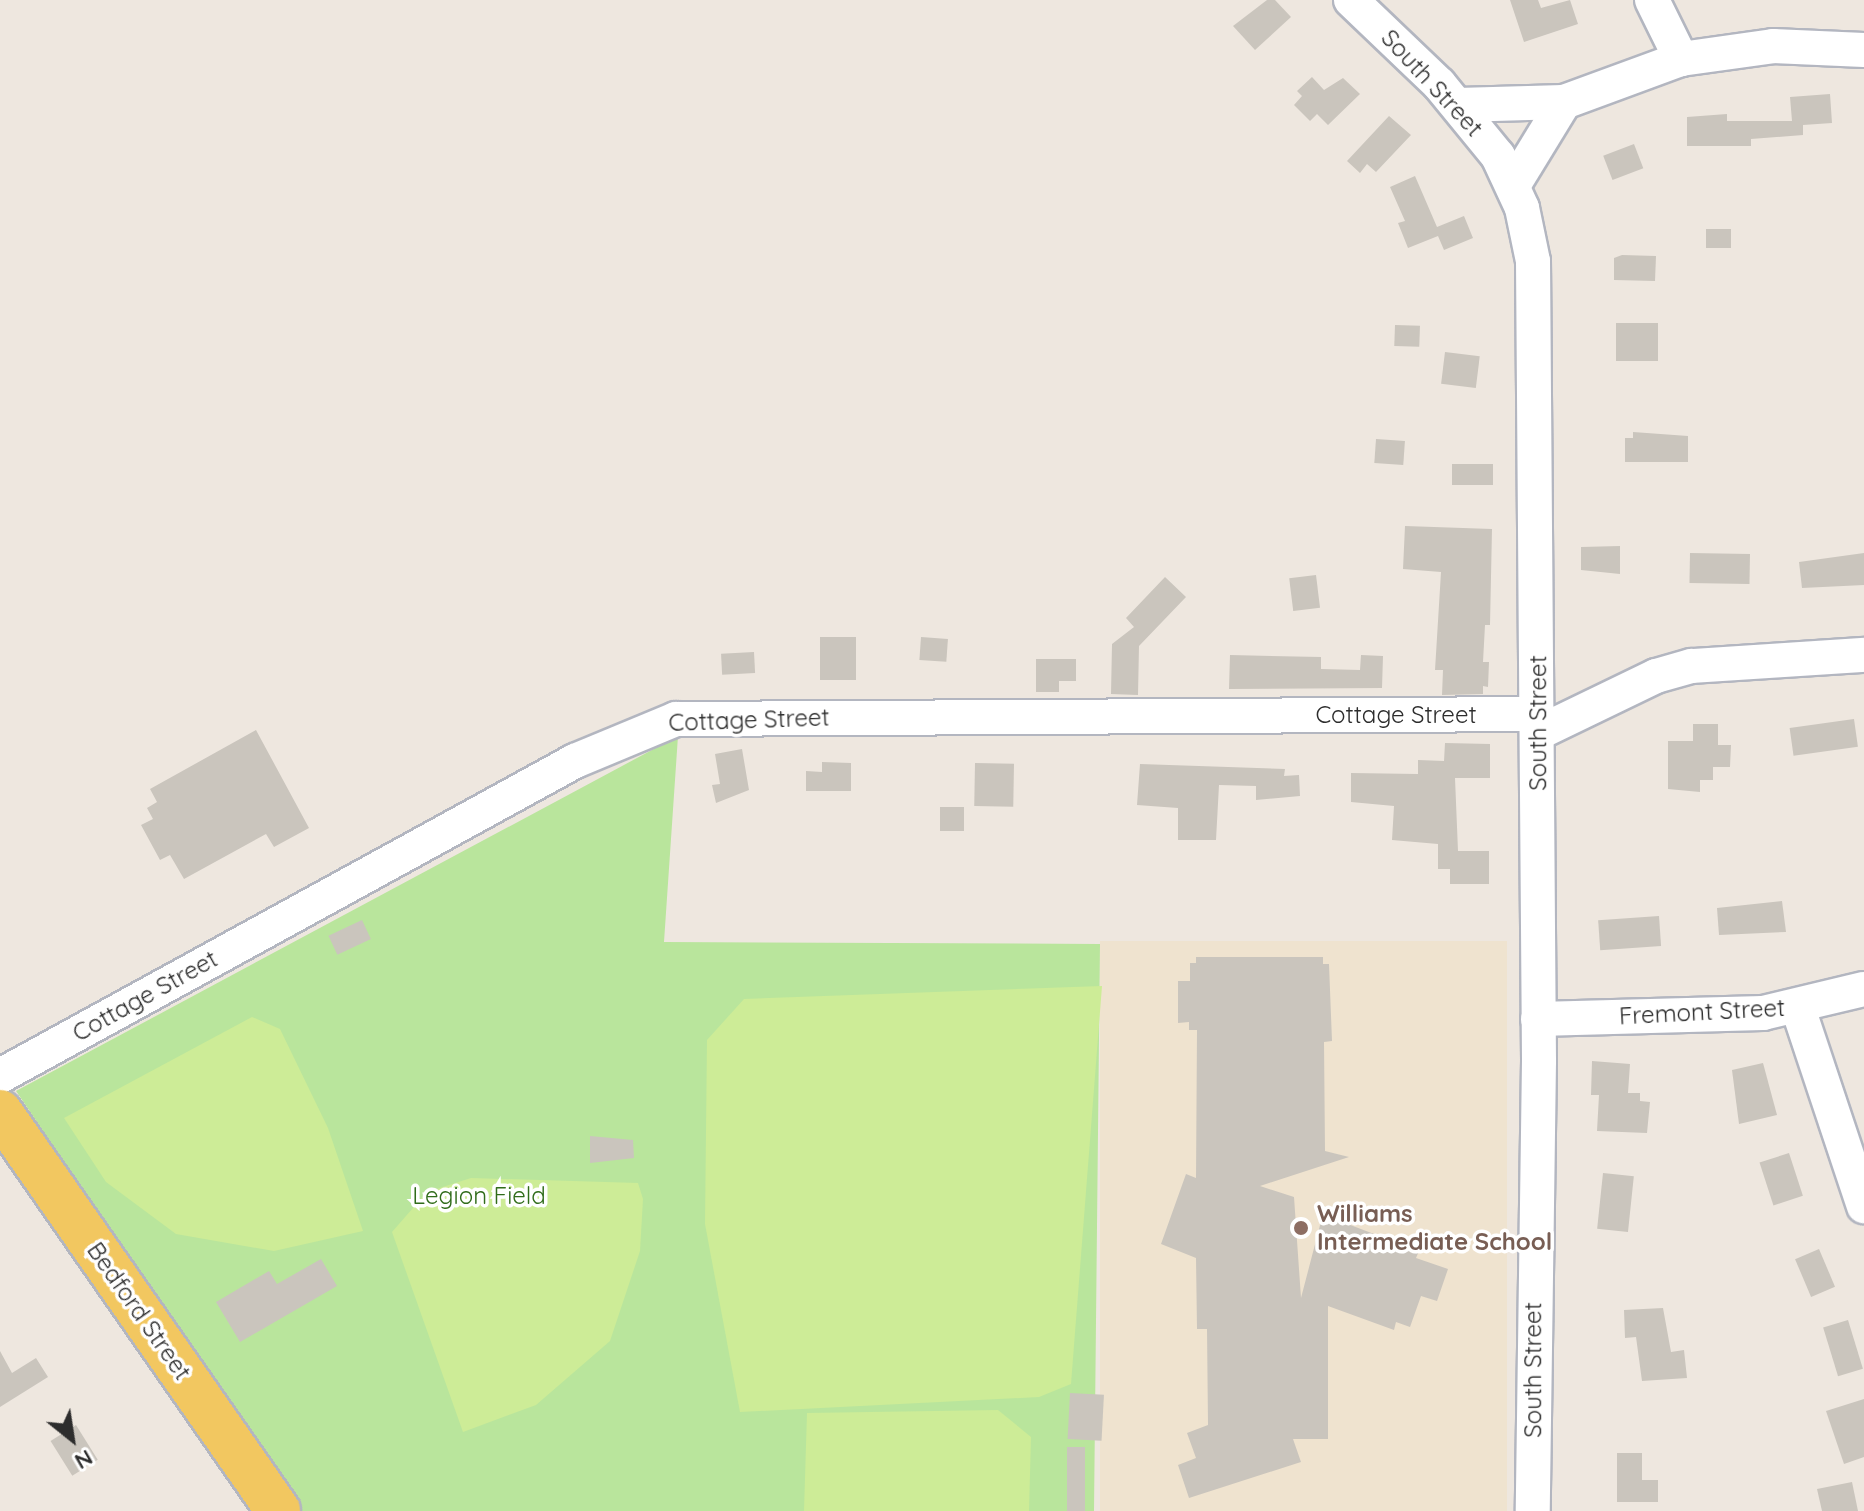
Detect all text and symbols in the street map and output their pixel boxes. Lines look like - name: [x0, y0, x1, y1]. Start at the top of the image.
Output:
- street label: South Street: [1375, 24, 1489, 142]
- street label: South Street: [1524, 655, 1552, 791]
- street label: Cottage Street: [1315, 701, 1477, 729]
- street label: Cottage Street: [668, 703, 830, 737]
- street label: Cottage Street: [68, 944, 222, 1048]
- street label: Fremont Street: [1618, 993, 1786, 1031]
- park label: Legion Field: [412, 1182, 546, 1210]
- place label: Williams Intermediate School: [1317, 1200, 1552, 1256]
- marker: Williams Intermediate School: [1292, 1219, 1310, 1237]
- street label: Bedford Street: [81, 1237, 197, 1385]
- street label: South Street: [1519, 1302, 1547, 1438]
- north arrow: [32, 1399, 112, 1479]
- text: N: [70, 1444, 98, 1476]

